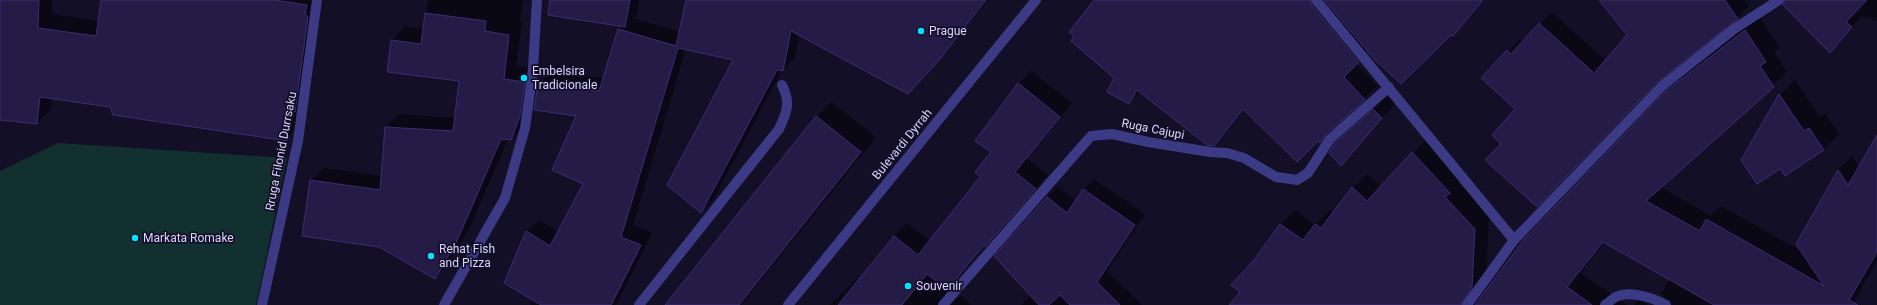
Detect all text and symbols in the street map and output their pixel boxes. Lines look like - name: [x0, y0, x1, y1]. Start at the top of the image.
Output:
- place label: Prague: [929, 24, 967, 38]
- marker: Prague: [916, 26, 926, 36]
- place label: Embelsira Tradicionale: [532, 64, 597, 92]
- marker: Embelsira Tradicionale: [519, 73, 529, 83]
- street label: Rruga Filonid Durrsaku: [263, 90, 299, 212]
- street label: Bulevardi Dyrrah: [869, 106, 935, 182]
- street label: Ruga Cajupi: [1120, 116, 1186, 142]
- place label: Markata Romake: [143, 231, 234, 245]
- marker: Markata Romake: [130, 233, 140, 243]
- place label: Rehat Fish and Pizza: [439, 242, 495, 270]
- marker: Rehat Fish and Pizza: [426, 251, 436, 261]
- place label: Souvenir: [916, 279, 962, 293]
- marker: Souvenir: [903, 281, 913, 291]

